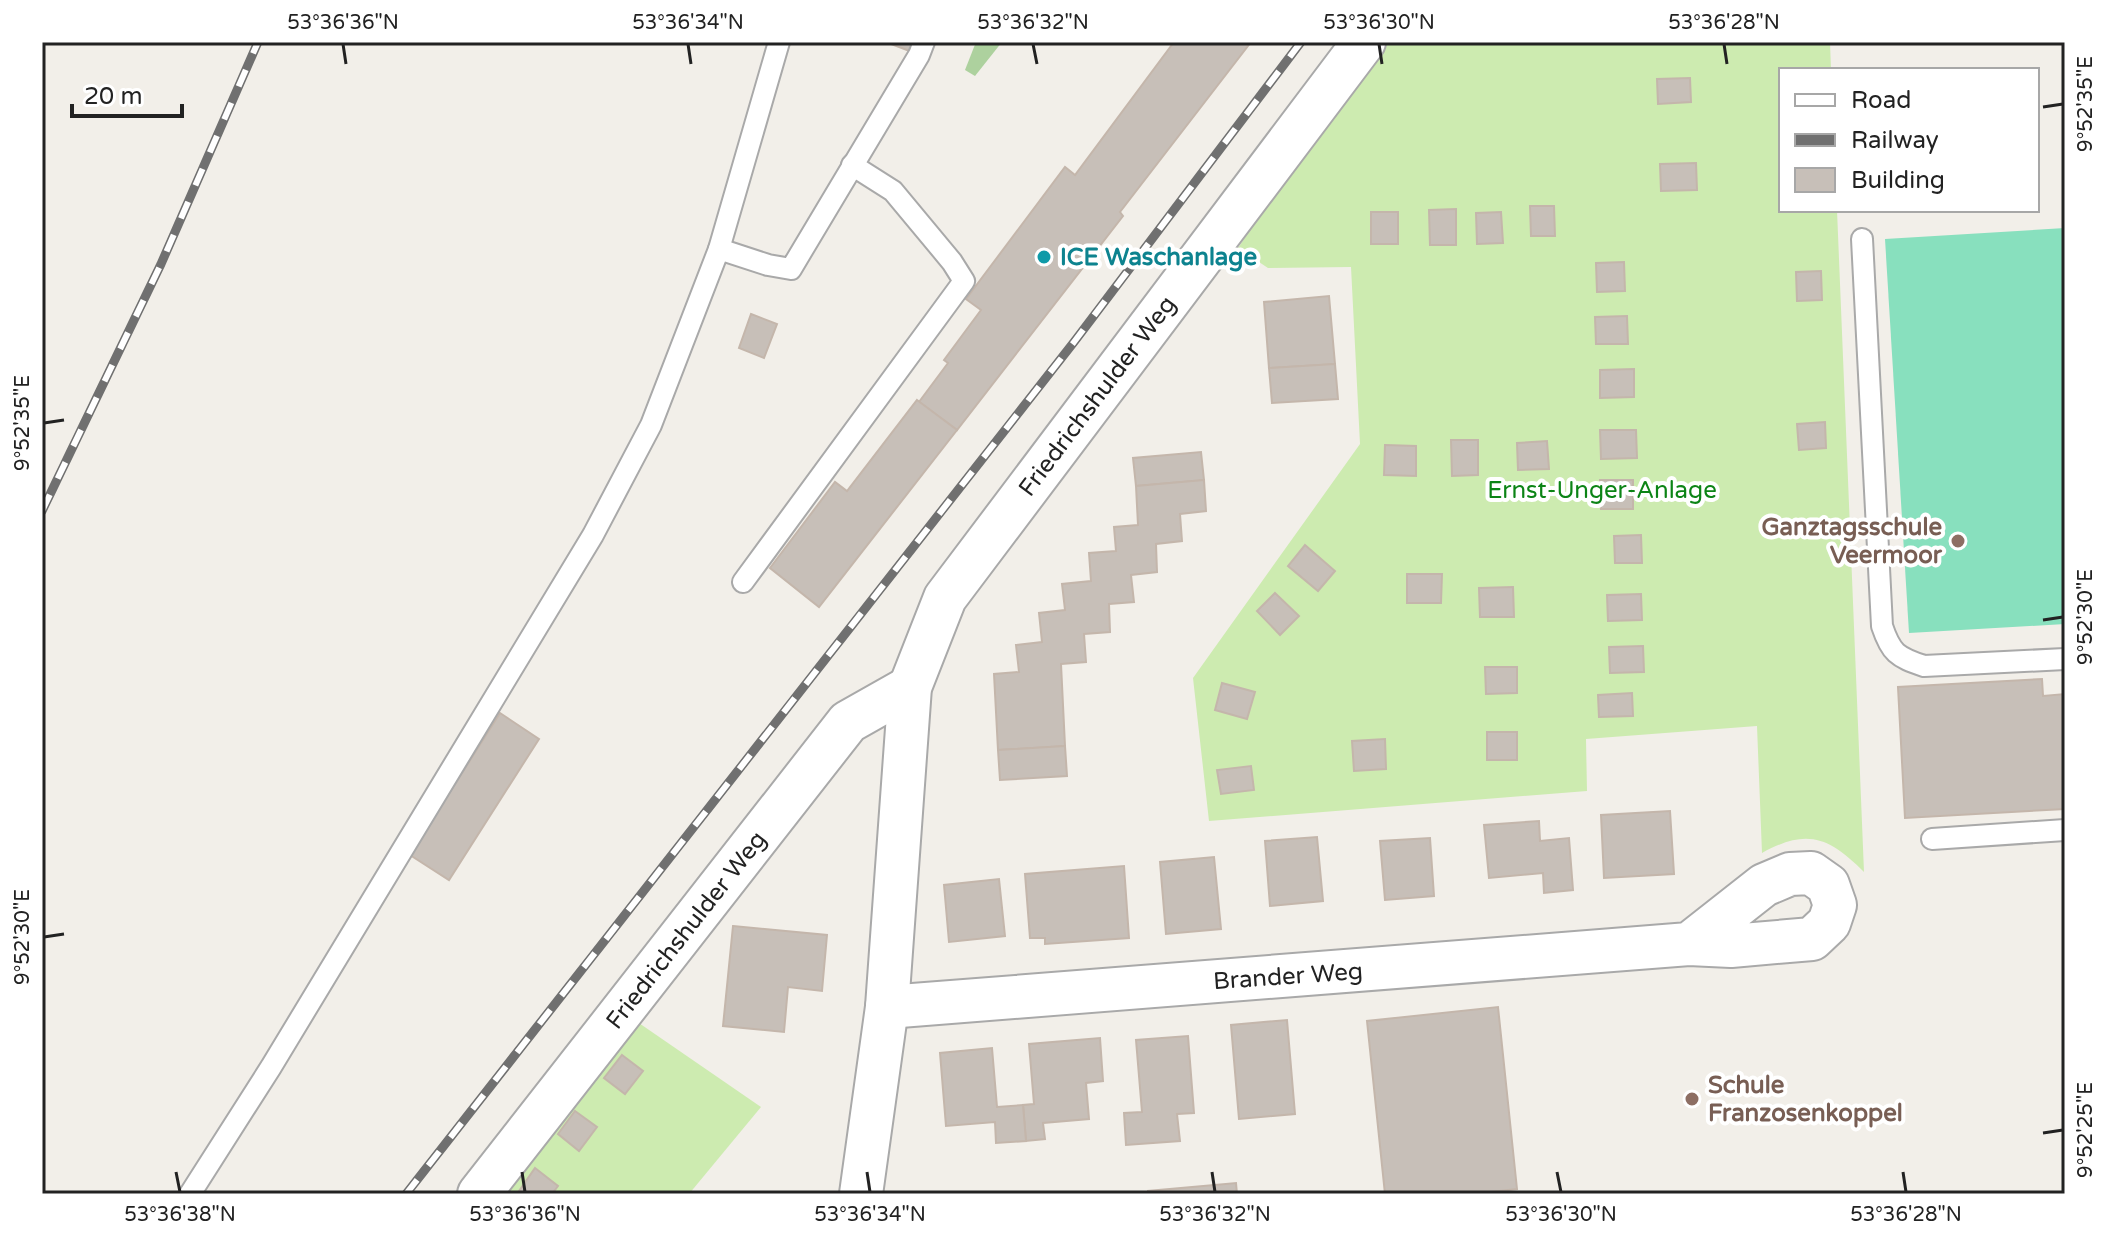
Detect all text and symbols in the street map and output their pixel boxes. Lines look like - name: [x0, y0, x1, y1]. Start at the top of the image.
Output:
- text: 53°36'36"N: [287, 11, 399, 35]
- text: 53°36'34"N: [632, 11, 744, 35]
- text: 53°36'32"N: [977, 11, 1089, 35]
- text: 53°36'30"N: [1323, 11, 1435, 35]
- text: 53°36'28"N: [1668, 11, 1780, 35]
- text: 9°52'35"E: [2074, 56, 2098, 152]
- scale bar: [72, 68, 182, 118]
- legend: [1779, 68, 2039, 212]
- text: 20 m: [84, 82, 142, 111]
- text: Road: [1851, 86, 1911, 115]
- text: Railway: [1851, 126, 1939, 155]
- text: Building: [1851, 166, 1945, 195]
- place label: ICE Waschanlage: [1060, 243, 1258, 272]
- marker: ICE Waschanlage: [1035, 248, 1053, 266]
- street label: Friedrichshulder Weg: [1013, 290, 1182, 502]
- text: 9°52'35"E: [11, 375, 35, 471]
- park label: Ernst-Unger-Anlage: [1487, 476, 1717, 505]
- place label: Ganztagsschule Veermoor: [1761, 513, 1943, 570]
- marker: Ganztagsschule Veermoor: [1949, 532, 1967, 550]
- text: 9°52'30"E: [2074, 569, 2098, 665]
- street label: Friedrichshulder Weg: [600, 826, 773, 1035]
- text: 9°52'30"E: [11, 889, 35, 985]
- street label: Brander Weg: [1212, 957, 1364, 996]
- place label: Schule Franzosenkoppel: [1708, 1071, 1903, 1128]
- text: 9°52'25"E: [2074, 1082, 2098, 1178]
- marker: Schule Franzosenkoppel: [1683, 1090, 1701, 1108]
- text: 53°36'38"N: [124, 1203, 236, 1227]
- text: 53°36'36"N: [469, 1203, 581, 1227]
- text: 53°36'34"N: [814, 1203, 926, 1227]
- text: 53°36'32"N: [1159, 1203, 1271, 1227]
- text: 53°36'30"N: [1505, 1203, 1617, 1227]
- text: 53°36'28"N: [1850, 1203, 1962, 1227]

